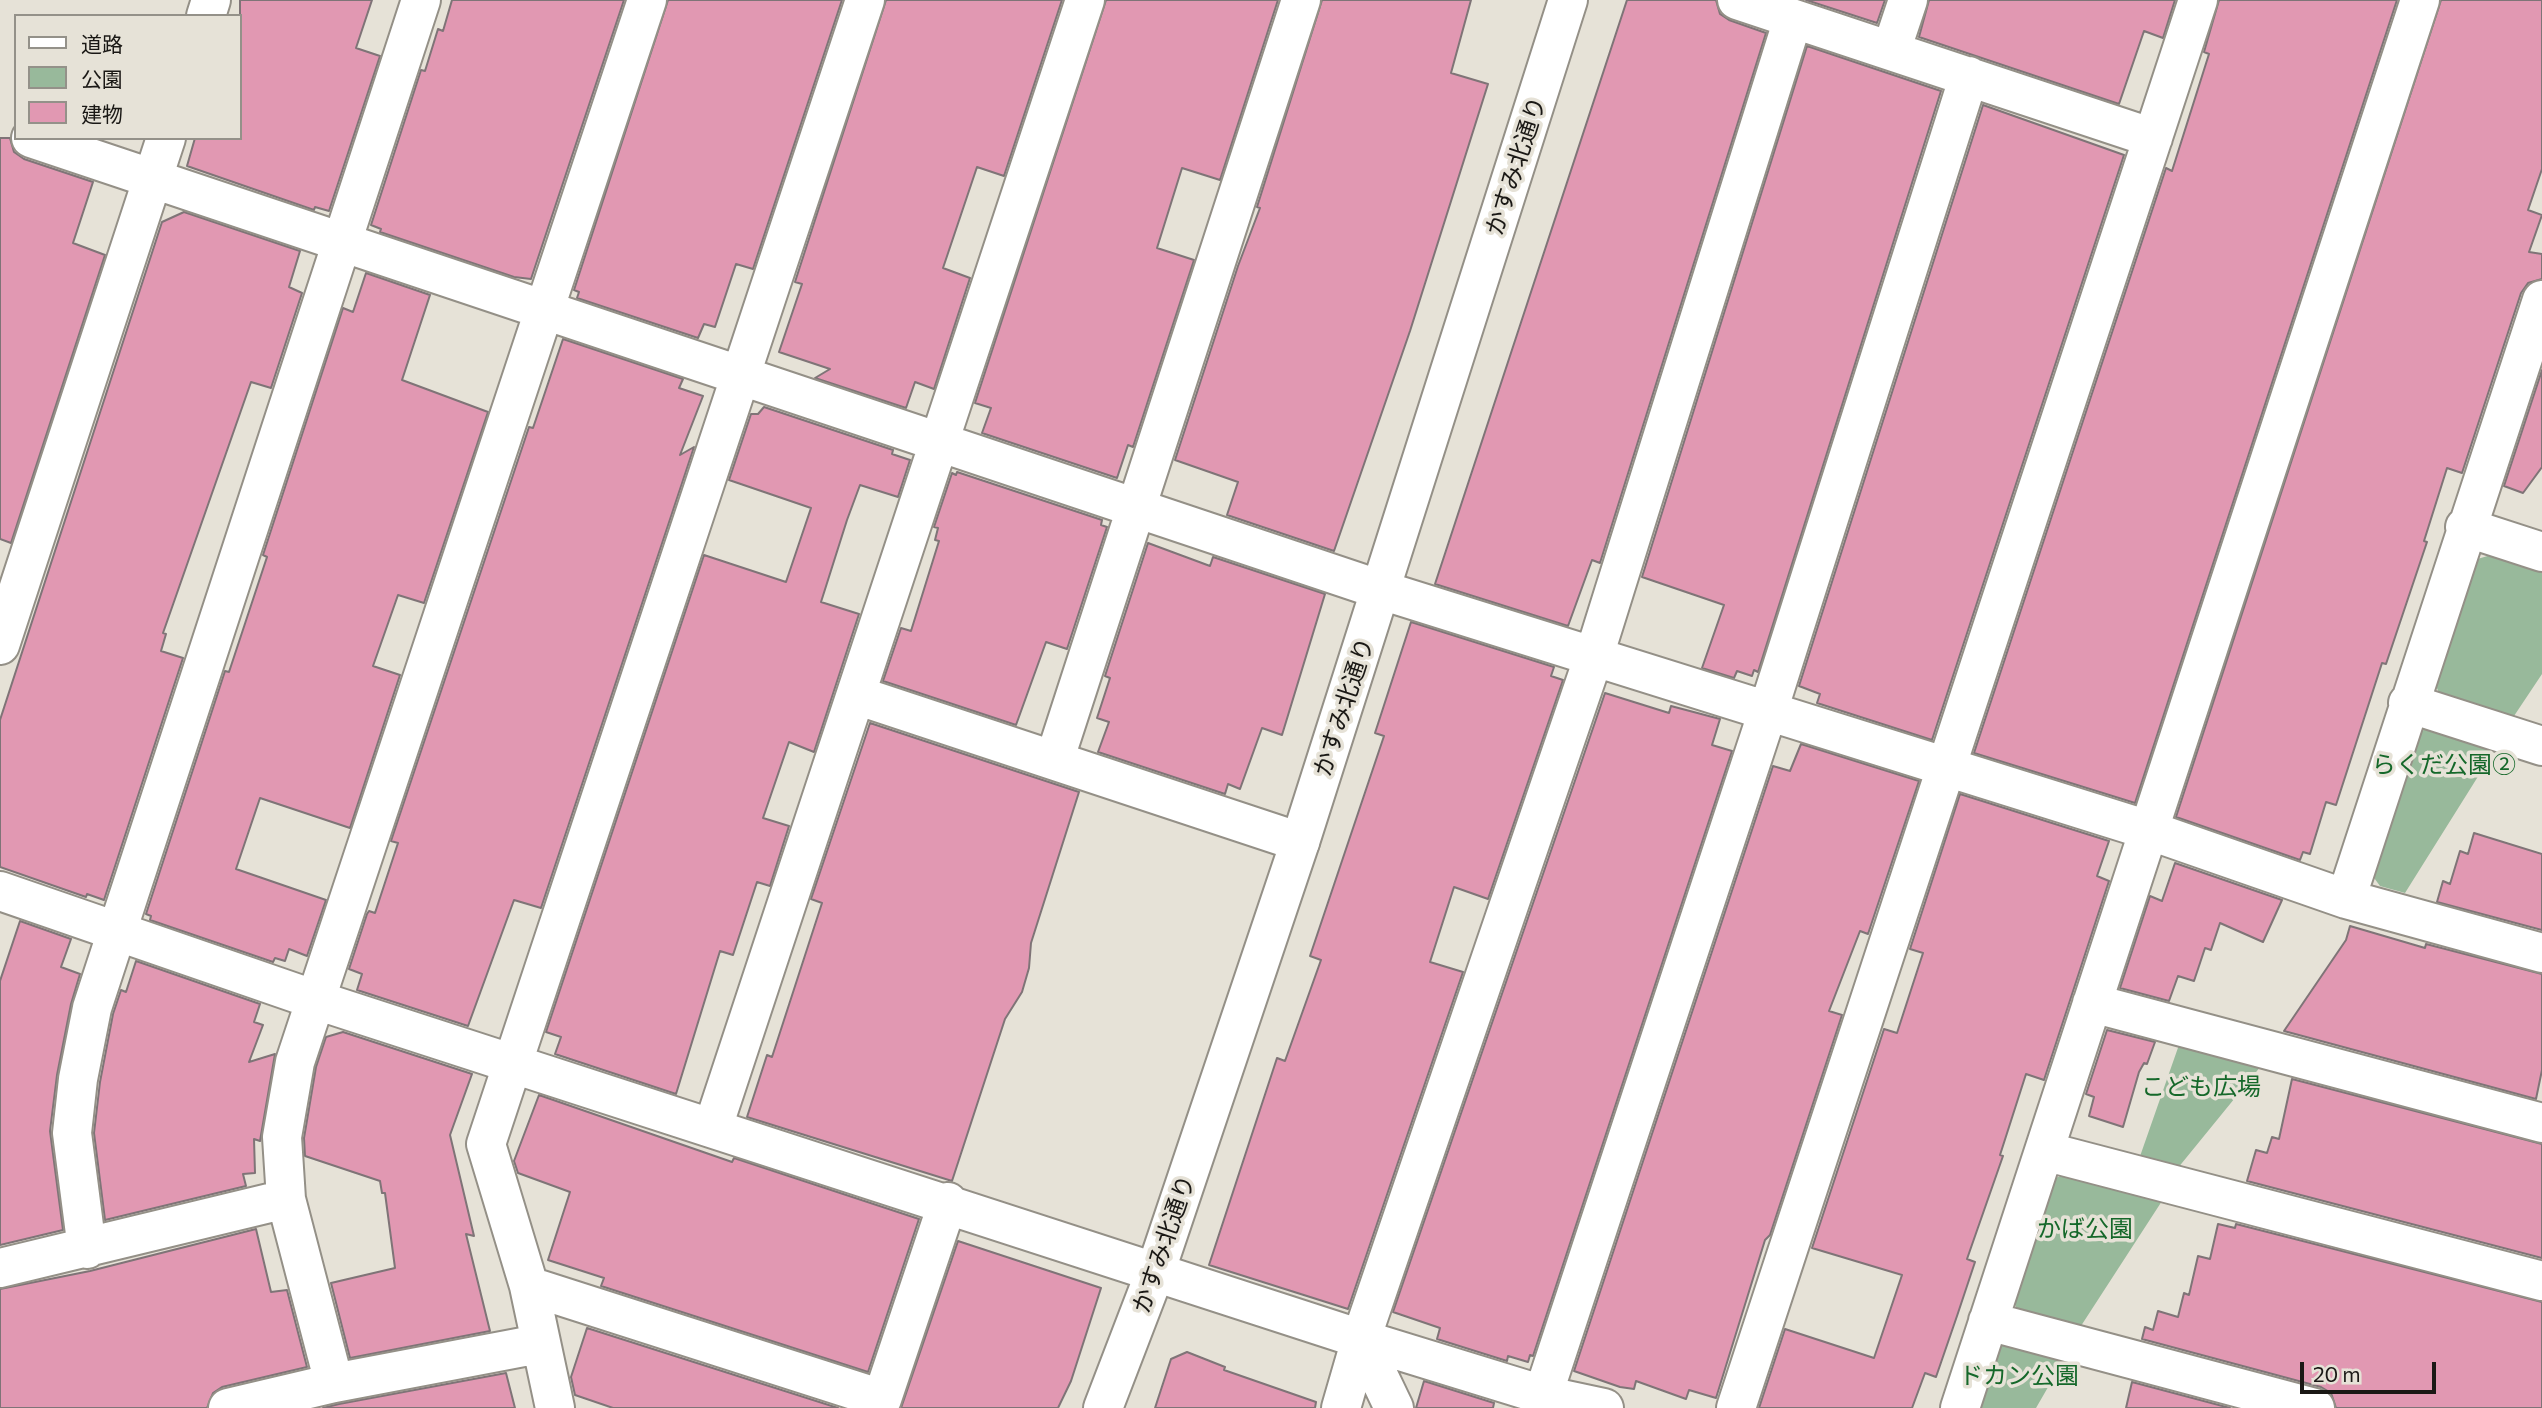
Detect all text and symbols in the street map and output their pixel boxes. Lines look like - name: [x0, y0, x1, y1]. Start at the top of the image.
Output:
- legend: [14, 14, 242, 140]
- text: 道路: [81, 31, 123, 56]
- text: 公園: [81, 66, 123, 91]
- street label: かすみ北通り: [1480, 93, 1552, 239]
- text: 建物: [81, 101, 123, 126]
- street label: かすみ北通り: [1308, 634, 1380, 780]
- park label: らくだ公園②: [2372, 751, 2516, 779]
- park label: こども広場: [2141, 1073, 2261, 1101]
- street label: かすみ北通り: [1127, 1171, 1201, 1317]
- park label: かば公園: [2037, 1215, 2133, 1243]
- scale bar: [2304, 1348, 2440, 1392]
- text: 20 m: [2313, 1361, 2361, 1386]
- park label: ドカン公園: [1959, 1362, 2079, 1390]

